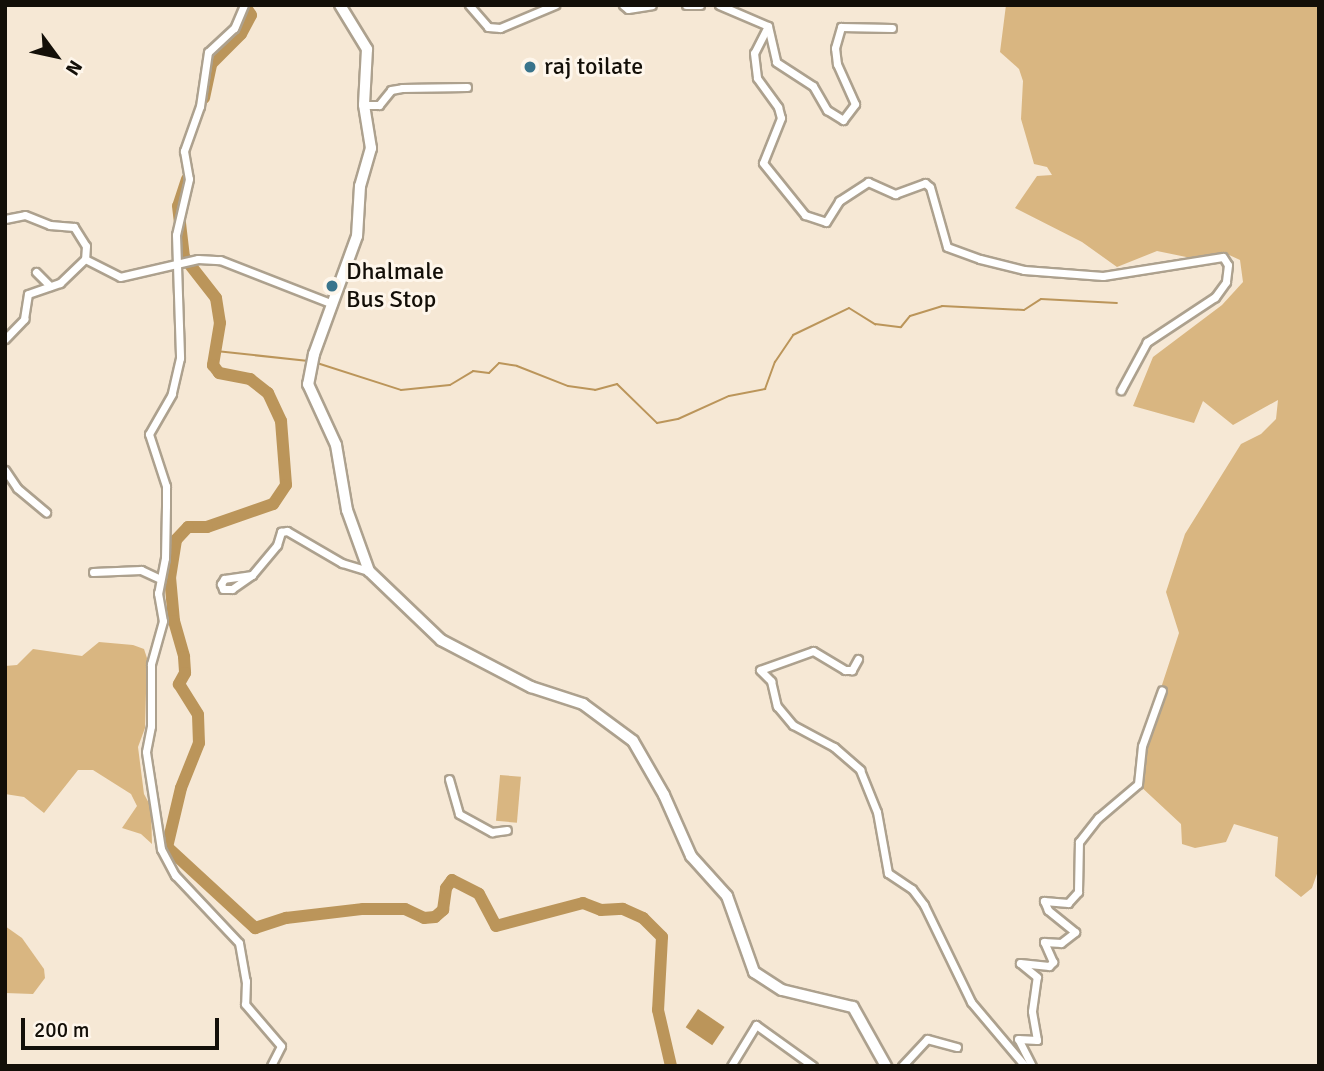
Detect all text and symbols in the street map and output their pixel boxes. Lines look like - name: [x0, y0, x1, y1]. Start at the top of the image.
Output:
- north arrow: [21, 21, 91, 91]
- place label: raj toilate: [544, 53, 643, 81]
- text: N: [60, 55, 87, 80]
- marker: raj toilate: [522, 59, 538, 75]
- place label: Dhalmale Bus Stop: [346, 258, 444, 314]
- marker: Dhalmale Bus Stop: [324, 278, 340, 294]
- scale bar: [24, 1004, 222, 1048]
- text: 200 m: [34, 1017, 89, 1043]

